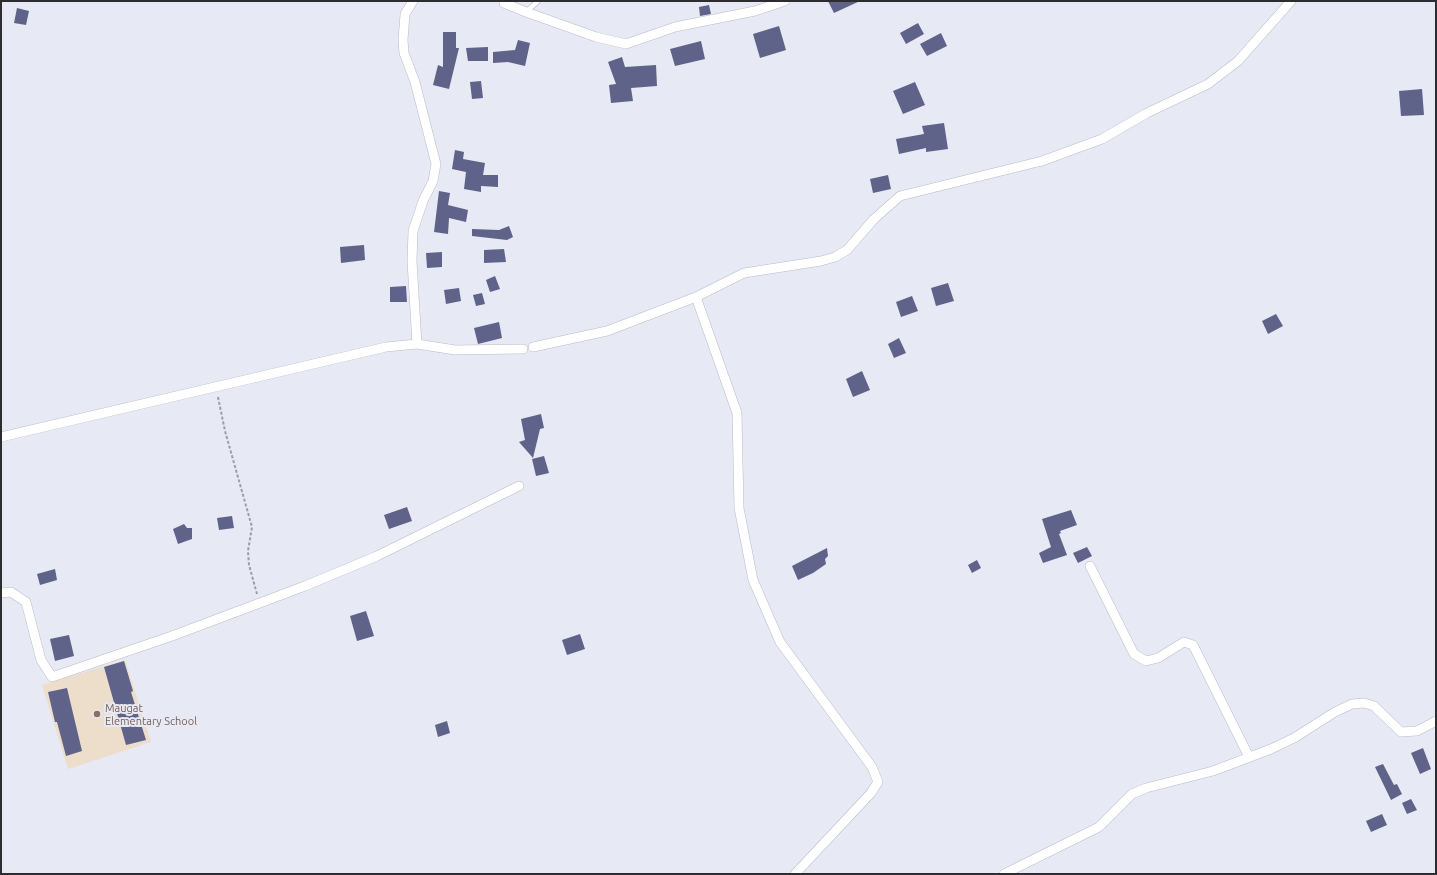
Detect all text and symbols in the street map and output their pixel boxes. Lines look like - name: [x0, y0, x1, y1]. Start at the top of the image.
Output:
- place label: Maugat Elementary School: [105, 701, 197, 727]
- marker: Maugat Elementary School: [92, 709, 102, 719]

